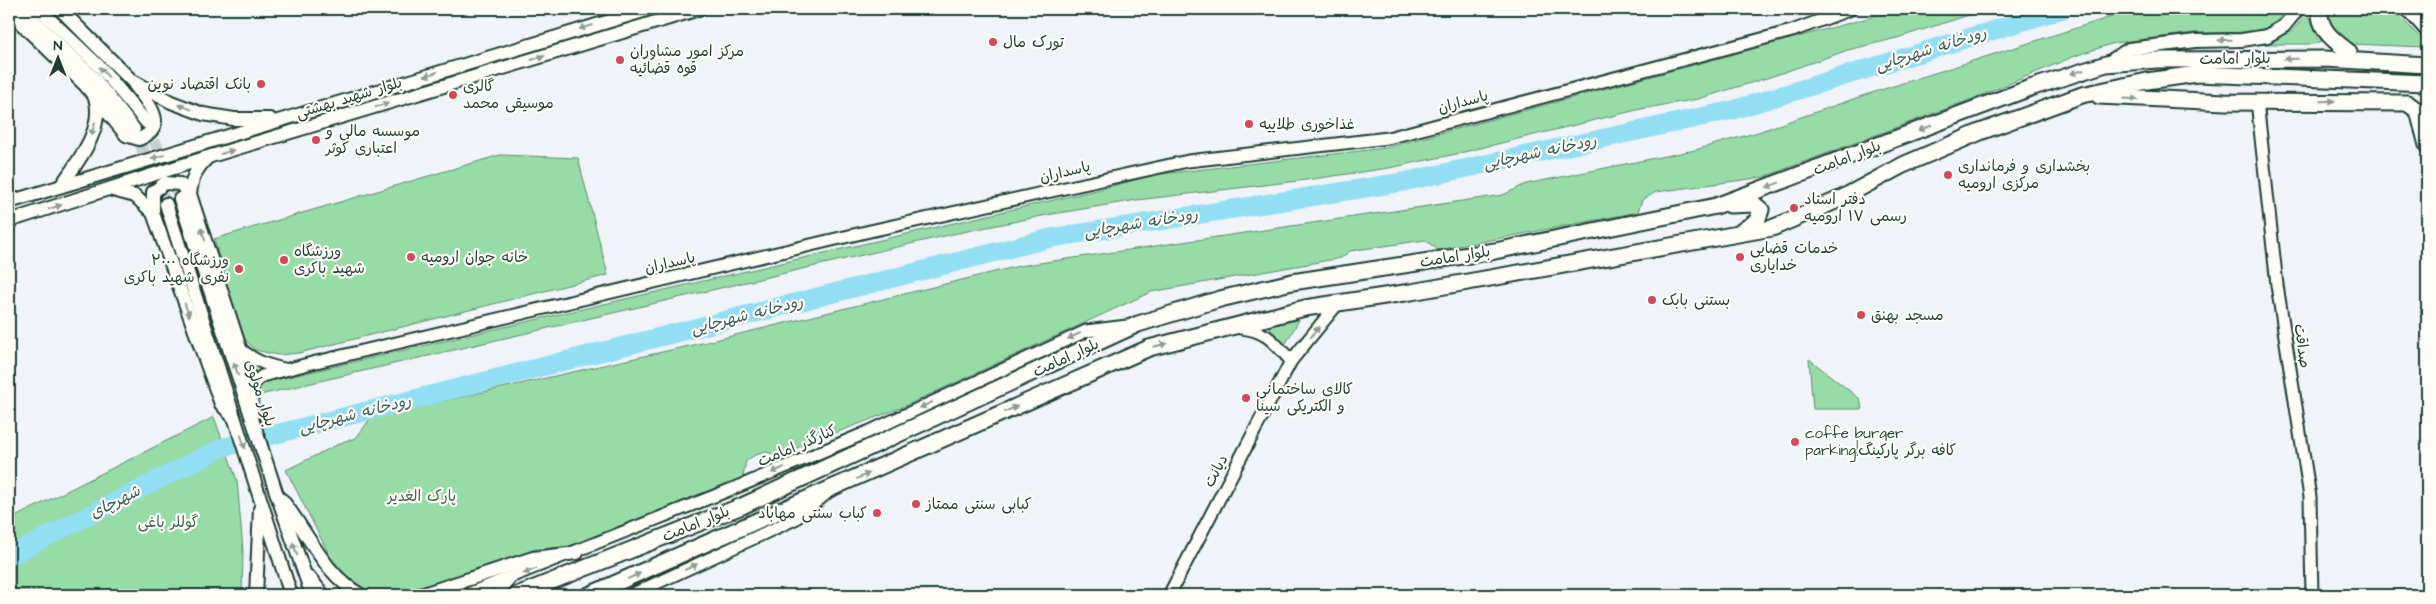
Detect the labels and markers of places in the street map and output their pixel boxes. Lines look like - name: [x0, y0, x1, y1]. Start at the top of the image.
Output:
- place label: تورک مال: [1003, 32, 1064, 53]
- marker: تورک مال: [987, 36, 999, 48]
- place label: مرکز امور مشاوران قوه قضائیه: [630, 41, 744, 79]
- marker: مرکز امور مشاوران قوه قضائیه: [614, 54, 626, 66]
- place label: بانک اقتصاد نوین: [147, 74, 251, 95]
- place label: گالری موسیقی محمد: [463, 76, 554, 114]
- marker: بانک اقتصاد نوین: [255, 78, 267, 90]
- marker: گالری موسیقی محمد: [447, 89, 459, 101]
- place label: غذاخوری طلاییه: [1259, 114, 1355, 135]
- marker: غذاخوری طلاییه: [1243, 118, 1255, 130]
- place label: موسسه مالی و اعتباری کوثر: [324, 121, 420, 159]
- marker: موسسه مالی و اعتباری کوثر: [310, 134, 322, 146]
- place label: بخشداری و فرمانداری مرکزی ارومیه: [1958, 156, 2090, 194]
- marker: بخشداری و فرمانداری مرکزی ارومیه: [1942, 169, 1954, 181]
- place label: دفتر اسناد رسمی ۱۷ ارومیه: [1804, 189, 1907, 227]
- marker: دفتر اسناد رسمی ۱۷ ارومیه: [1788, 202, 1800, 214]
- place label: خدمات قضایی خدایاری: [1750, 238, 1838, 276]
- place label: ورزشگاه شهید باکری: [294, 241, 365, 279]
- place label: خانه جوان ارومیه: [421, 247, 528, 268]
- place label: ورزشگاه ۲۰۰۰ نفری شهید باکری: [124, 250, 229, 288]
- marker: خانه جوان ارومیه: [405, 251, 417, 263]
- marker: خدمات قضایی خدایاری: [1734, 251, 1746, 263]
- marker: ورزشگاه شهید باکری: [278, 254, 290, 266]
- marker: ورزشگاه ۲۰۰۰ نفری شهید باکری: [233, 263, 245, 275]
- place label: بستنی بابک: [1662, 290, 1730, 311]
- marker: بستنی بابک: [1646, 294, 1658, 306]
- place label: مسجد بهنق: [1871, 305, 1943, 326]
- marker: مسجد بهنق: [1855, 309, 1867, 321]
- place label: کالای ساختمانی و الکتریکی سینا: [1256, 379, 1353, 417]
- marker: کالای ساختمانی و الکتریکی سینا: [1240, 392, 1252, 404]
- place label: coffe burger parking|کافه برگر پارکینگ: [1805, 423, 1956, 462]
- marker: coffe burger parking|کافه برگر پارکینگ: [1789, 436, 1801, 448]
- place label: کبابی سنتی ممتاز: [925, 494, 1031, 515]
- marker: کبابی سنتی ممتاز: [910, 498, 922, 510]
- place label: کباب سنتی مهاباد: [758, 503, 867, 524]
- marker: کباب سنتی مهاباد: [871, 507, 883, 519]

